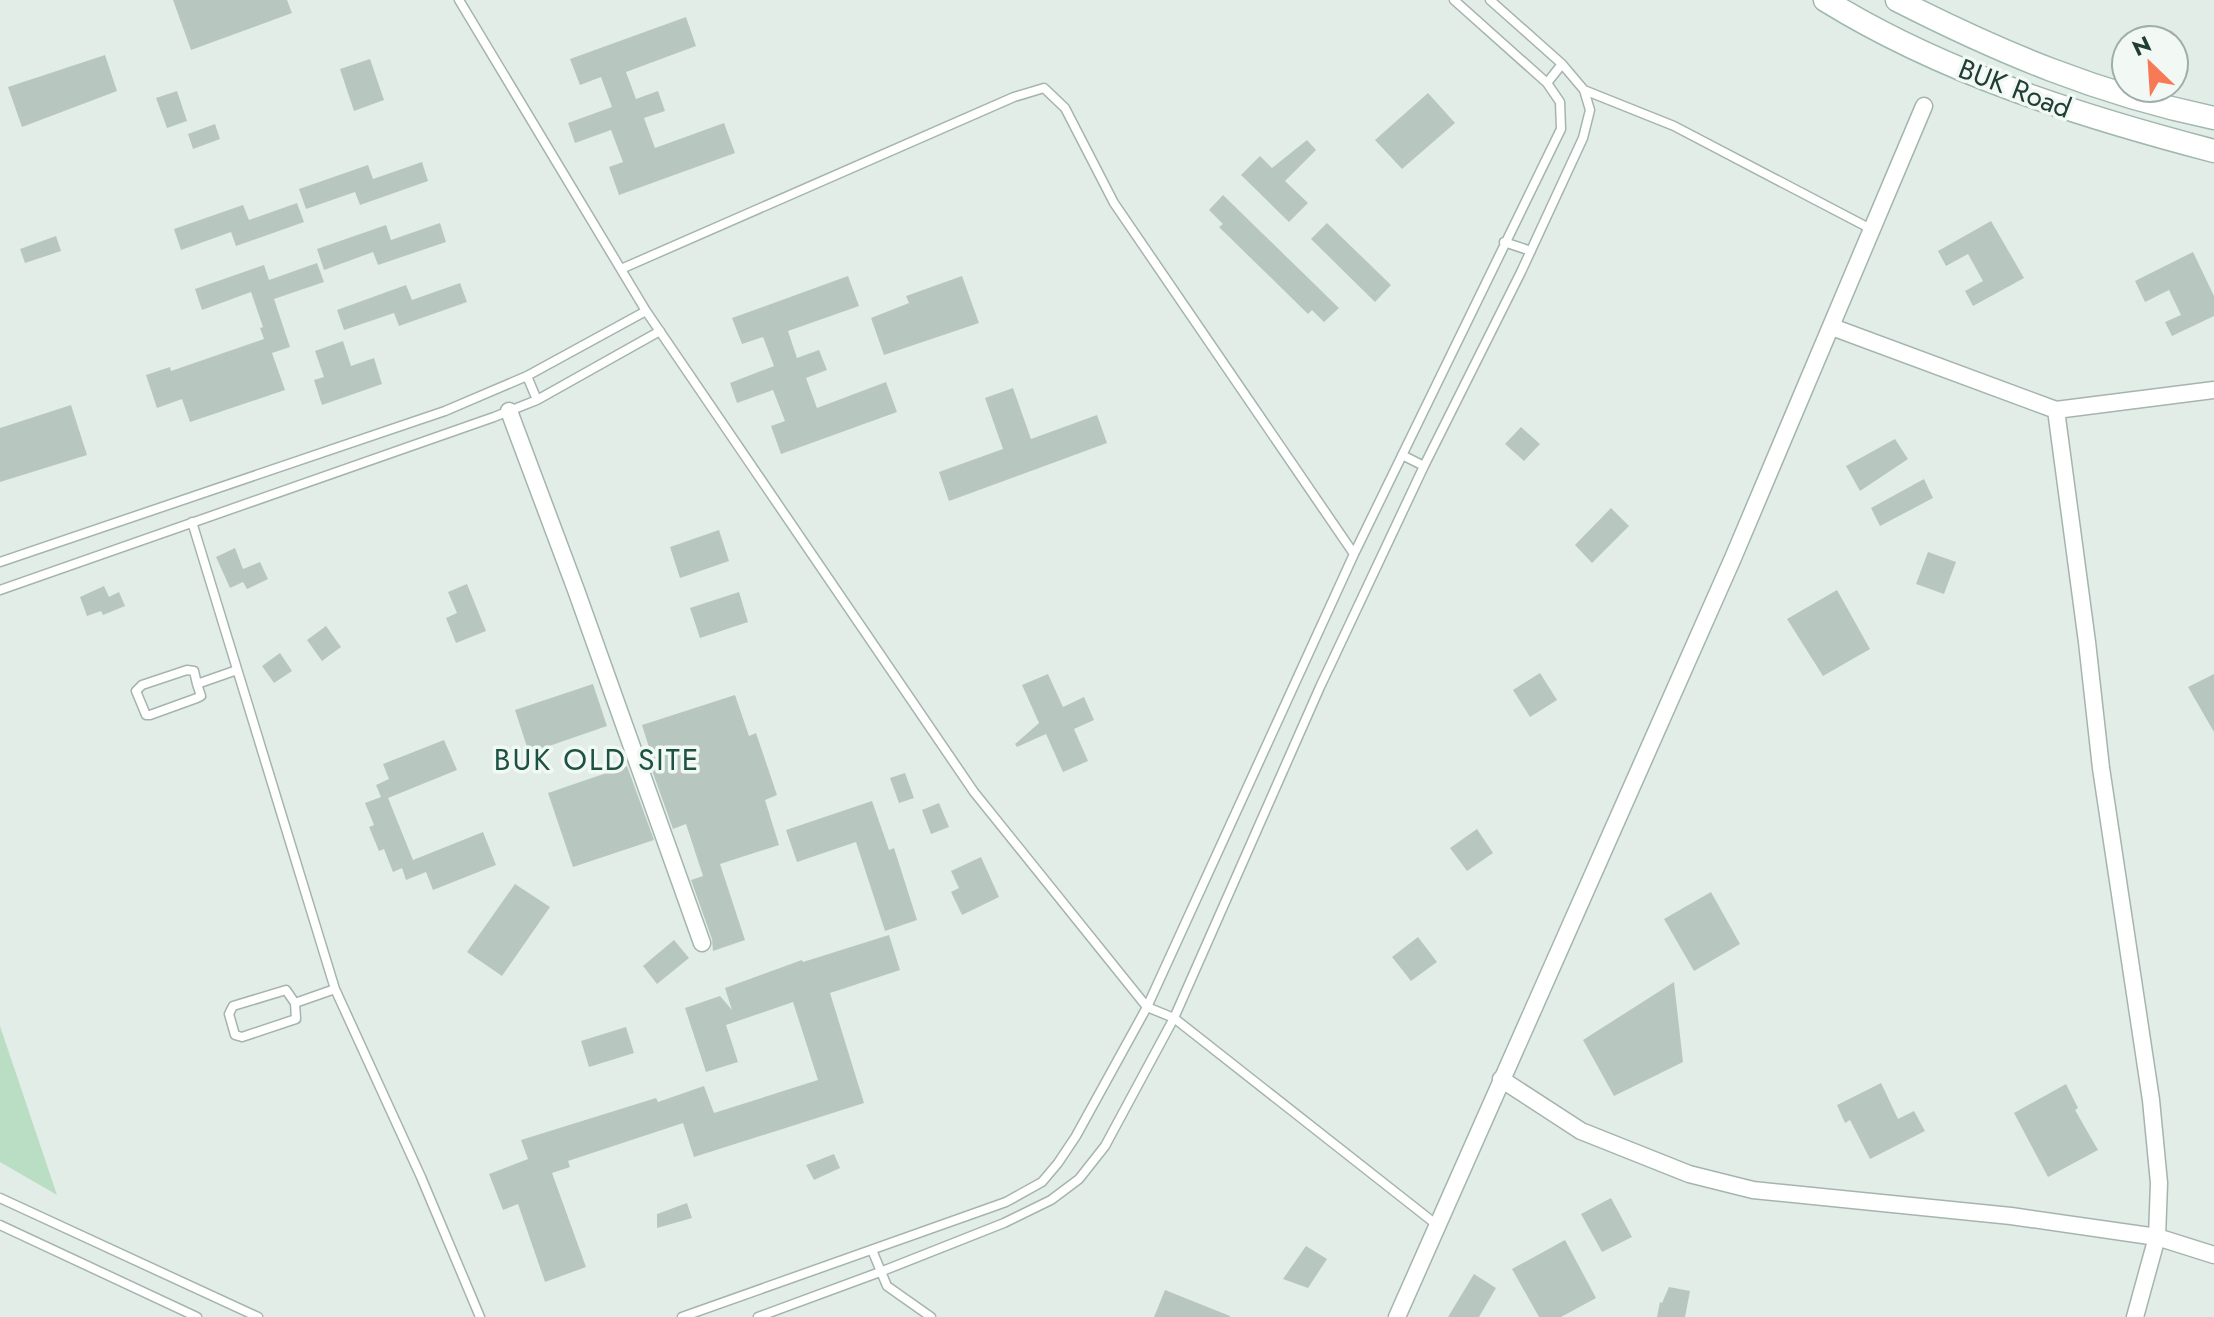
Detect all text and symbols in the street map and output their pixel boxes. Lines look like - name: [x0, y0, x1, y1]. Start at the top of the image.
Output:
- north arrow: [2110, 24, 2190, 104]
- text: N: [2127, 28, 2156, 64]
- street label: BUK Road: [1952, 48, 2077, 129]
- district label: BUK OLD SITE: [494, 738, 700, 781]

